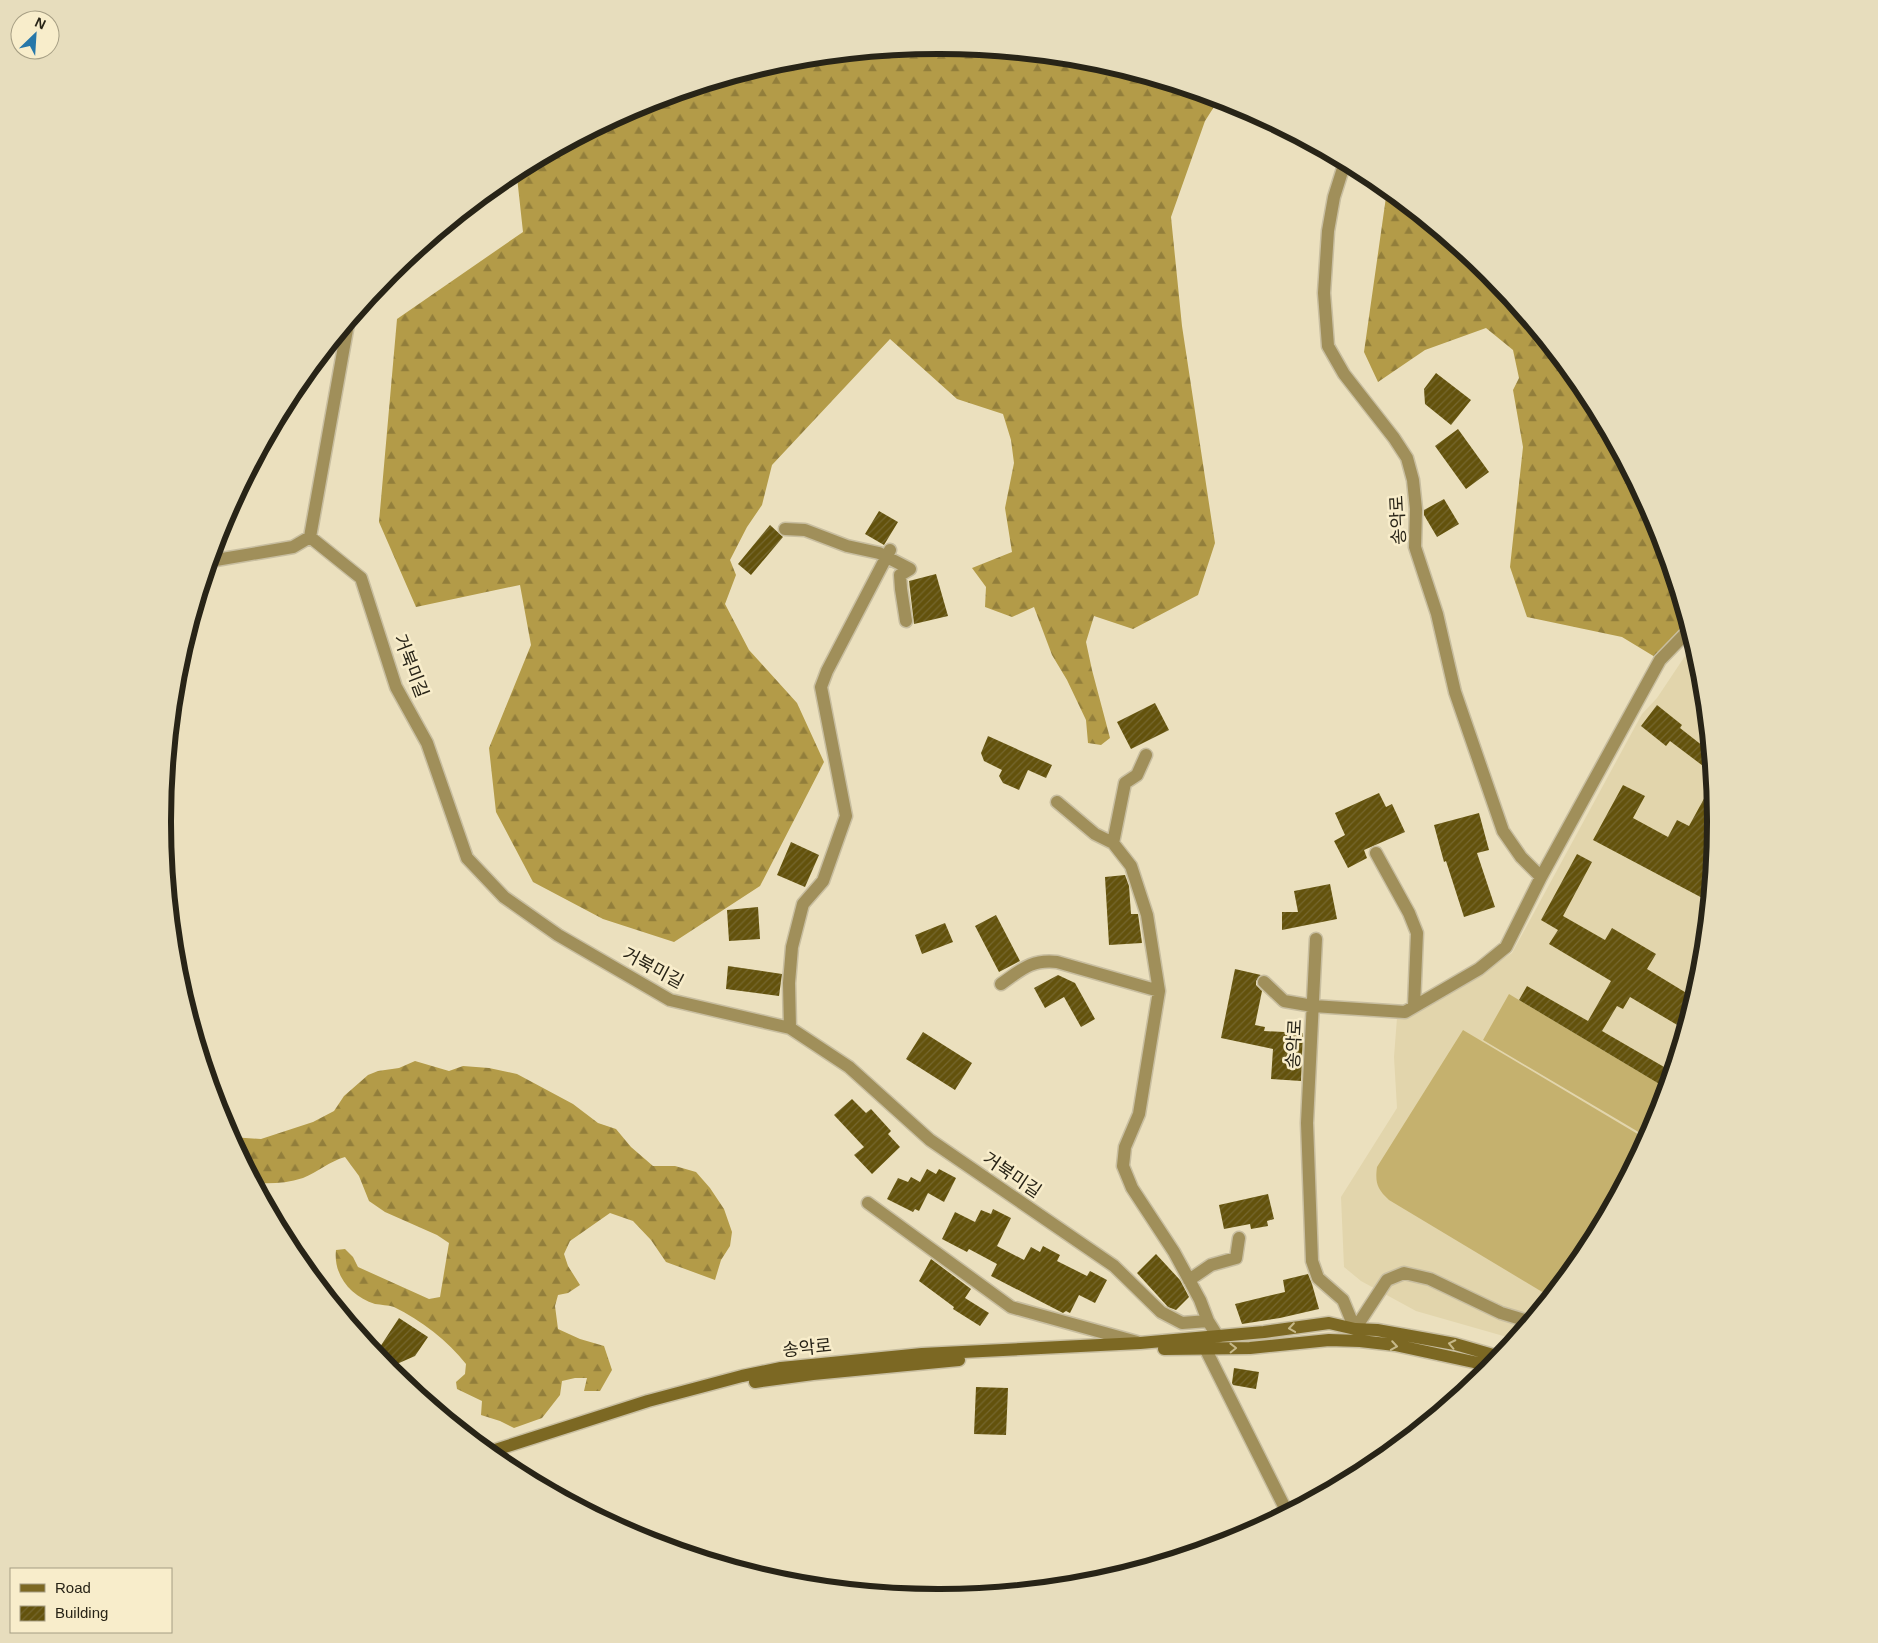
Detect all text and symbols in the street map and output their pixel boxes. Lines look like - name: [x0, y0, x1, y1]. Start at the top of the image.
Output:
- north arrow: [10, 10, 60, 60]
- text: N: [33, 14, 48, 33]
- street label: 송악로: [1387, 495, 1409, 545]
- street label: 거북미길: [390, 631, 432, 701]
- street label: 거북미길: [619, 944, 687, 992]
- street label: 송악로: [1283, 1019, 1305, 1069]
- street label: 거북미길: [979, 1148, 1045, 1202]
- one-way arrow: [1288, 1322, 1296, 1333]
- street label: 송악로: [781, 1335, 833, 1361]
- one-way arrow: [1448, 1339, 1457, 1350]
- one-way arrow: [1390, 1340, 1399, 1350]
- one-way arrow: [1229, 1343, 1237, 1353]
- legend: [10, 1568, 172, 1633]
- text: Road: [55, 1579, 91, 1596]
- text: Building: [55, 1604, 108, 1621]

